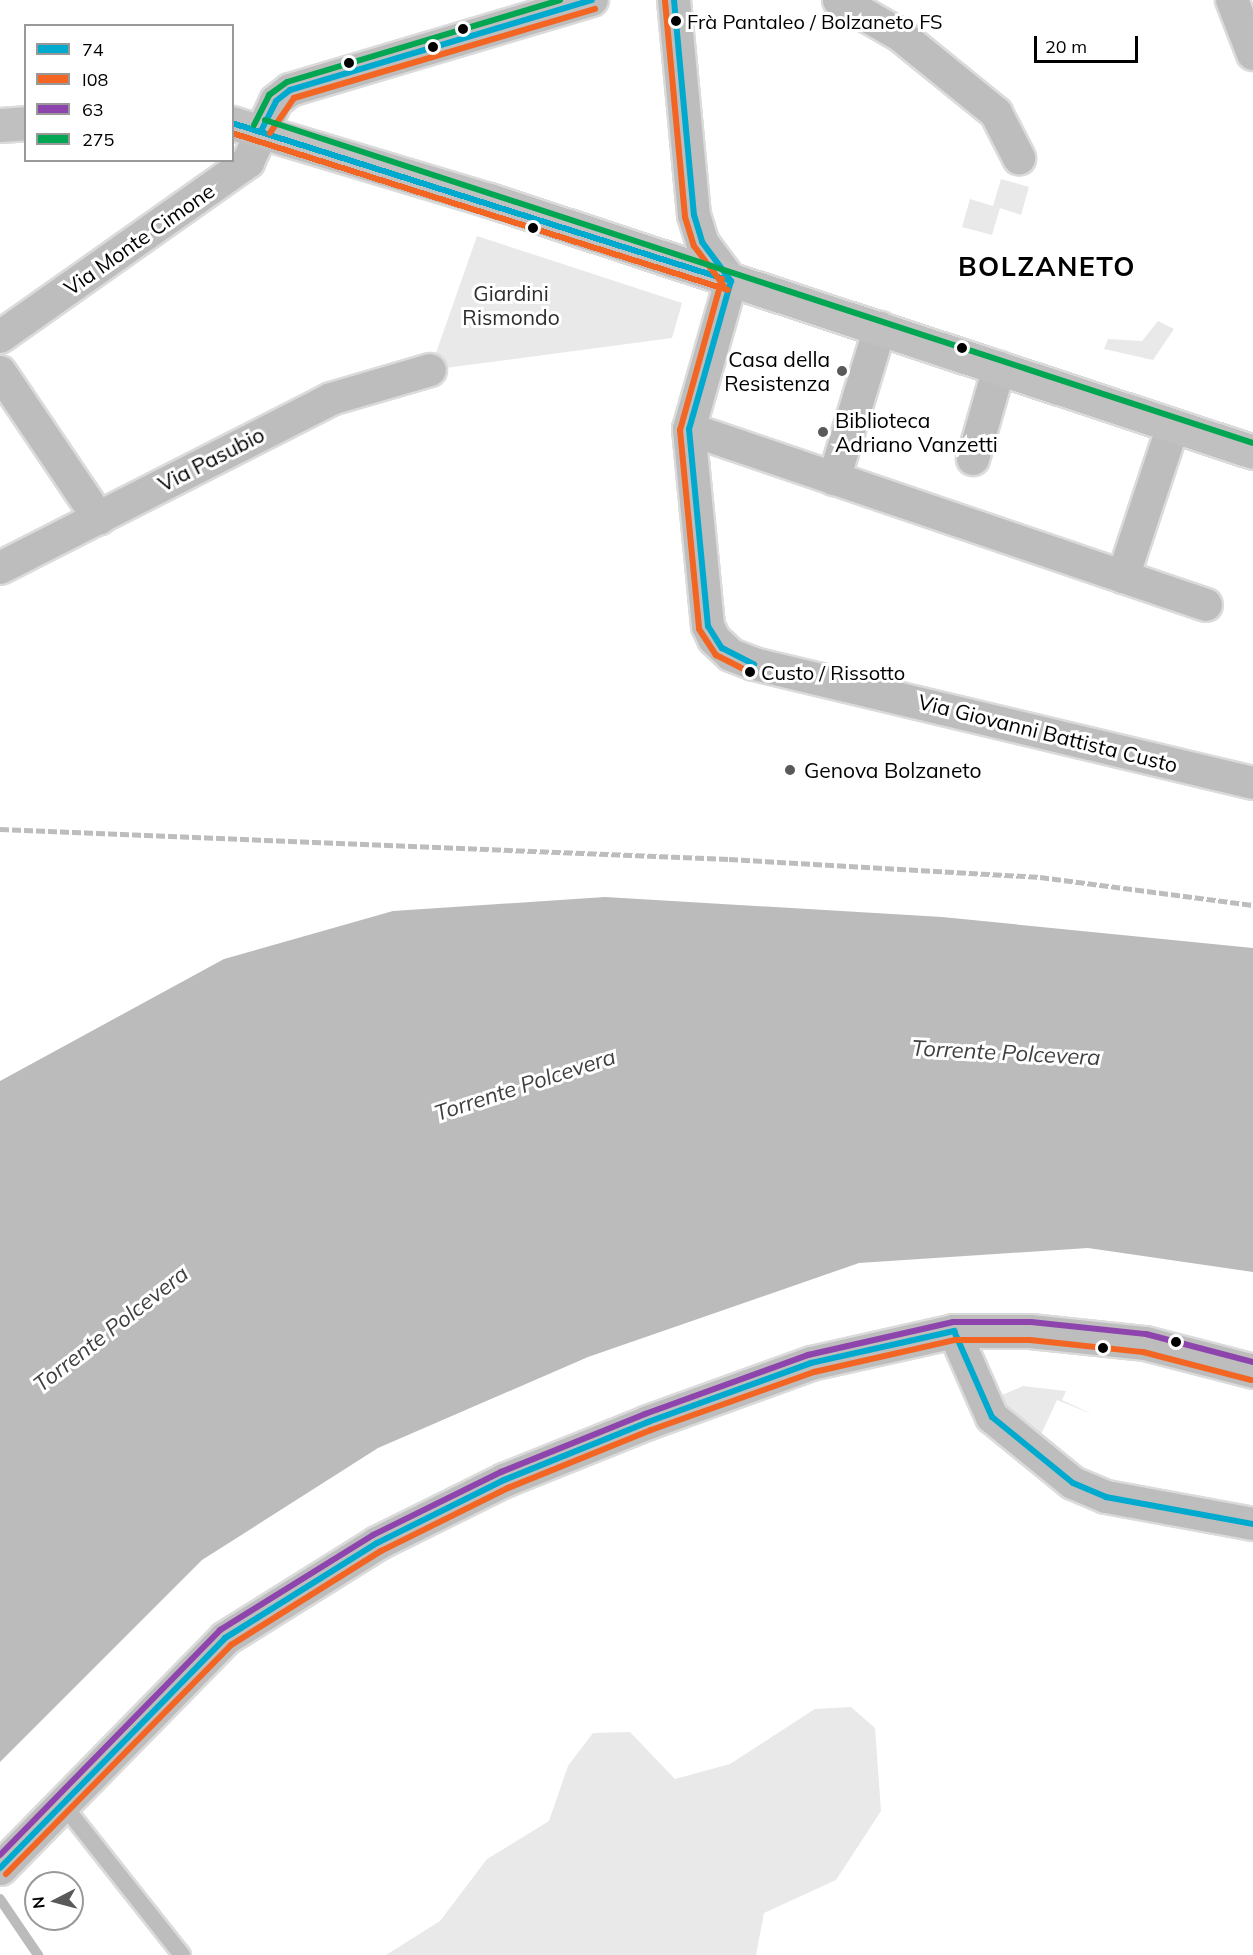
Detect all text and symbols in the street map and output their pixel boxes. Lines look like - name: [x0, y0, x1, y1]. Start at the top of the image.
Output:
- place label: Frà Pantaleo / Bolzaneto FS: [687, 9, 942, 33]
- marker: Frà Pantaleo / Bolzaneto FS: [670, 15, 682, 27]
- unlabelled marker: [457, 23, 469, 35]
- legend: [24, 24, 234, 162]
- scale bar: [1037, 24, 1140, 62]
- text: 20 m: [1045, 35, 1087, 58]
- text: 74: [82, 38, 104, 61]
- unlabelled marker: [427, 41, 439, 53]
- unlabelled marker: [343, 57, 355, 69]
- text: I08: [82, 68, 108, 91]
- text: 63: [82, 98, 104, 121]
- text: 275: [82, 128, 114, 151]
- street label: Via Monte Cimone: [59, 178, 219, 300]
- unlabelled marker: [527, 222, 539, 234]
- district label: BOLZANETO: [958, 251, 1136, 283]
- park label: Giardini Rismondo: [462, 280, 560, 330]
- unlabelled marker: [956, 342, 968, 354]
- place label: Casa della Resistenza: [724, 346, 830, 396]
- marker: Casa della Resistenza: [835, 364, 849, 378]
- place label: Biblioteca Adriano Vanzetti: [835, 407, 998, 457]
- street label: Via Pasubio: [154, 422, 268, 496]
- marker: Biblioteca Adriano Vanzetti: [816, 425, 830, 439]
- place label: Custo / Rissotto: [761, 660, 905, 684]
- marker: Custo / Rissotto: [744, 666, 756, 678]
- street label: Via Giovanni Battista Custo: [916, 689, 1180, 777]
- place label: Genova Bolzaneto: [804, 757, 982, 783]
- marker: Genova Bolzaneto: [781, 761, 799, 779]
- water label: Torrente Polcevera: [911, 1035, 1101, 1071]
- water label: Torrente Polcevera: [431, 1043, 619, 1127]
- water label: Torrente Polcevera: [28, 1260, 194, 1398]
- unlabelled marker: [1170, 1336, 1182, 1348]
- unlabelled marker: [1097, 1342, 1109, 1354]
- north arrow: [24, 1871, 84, 1931]
- text: N: [28, 1896, 49, 1910]

